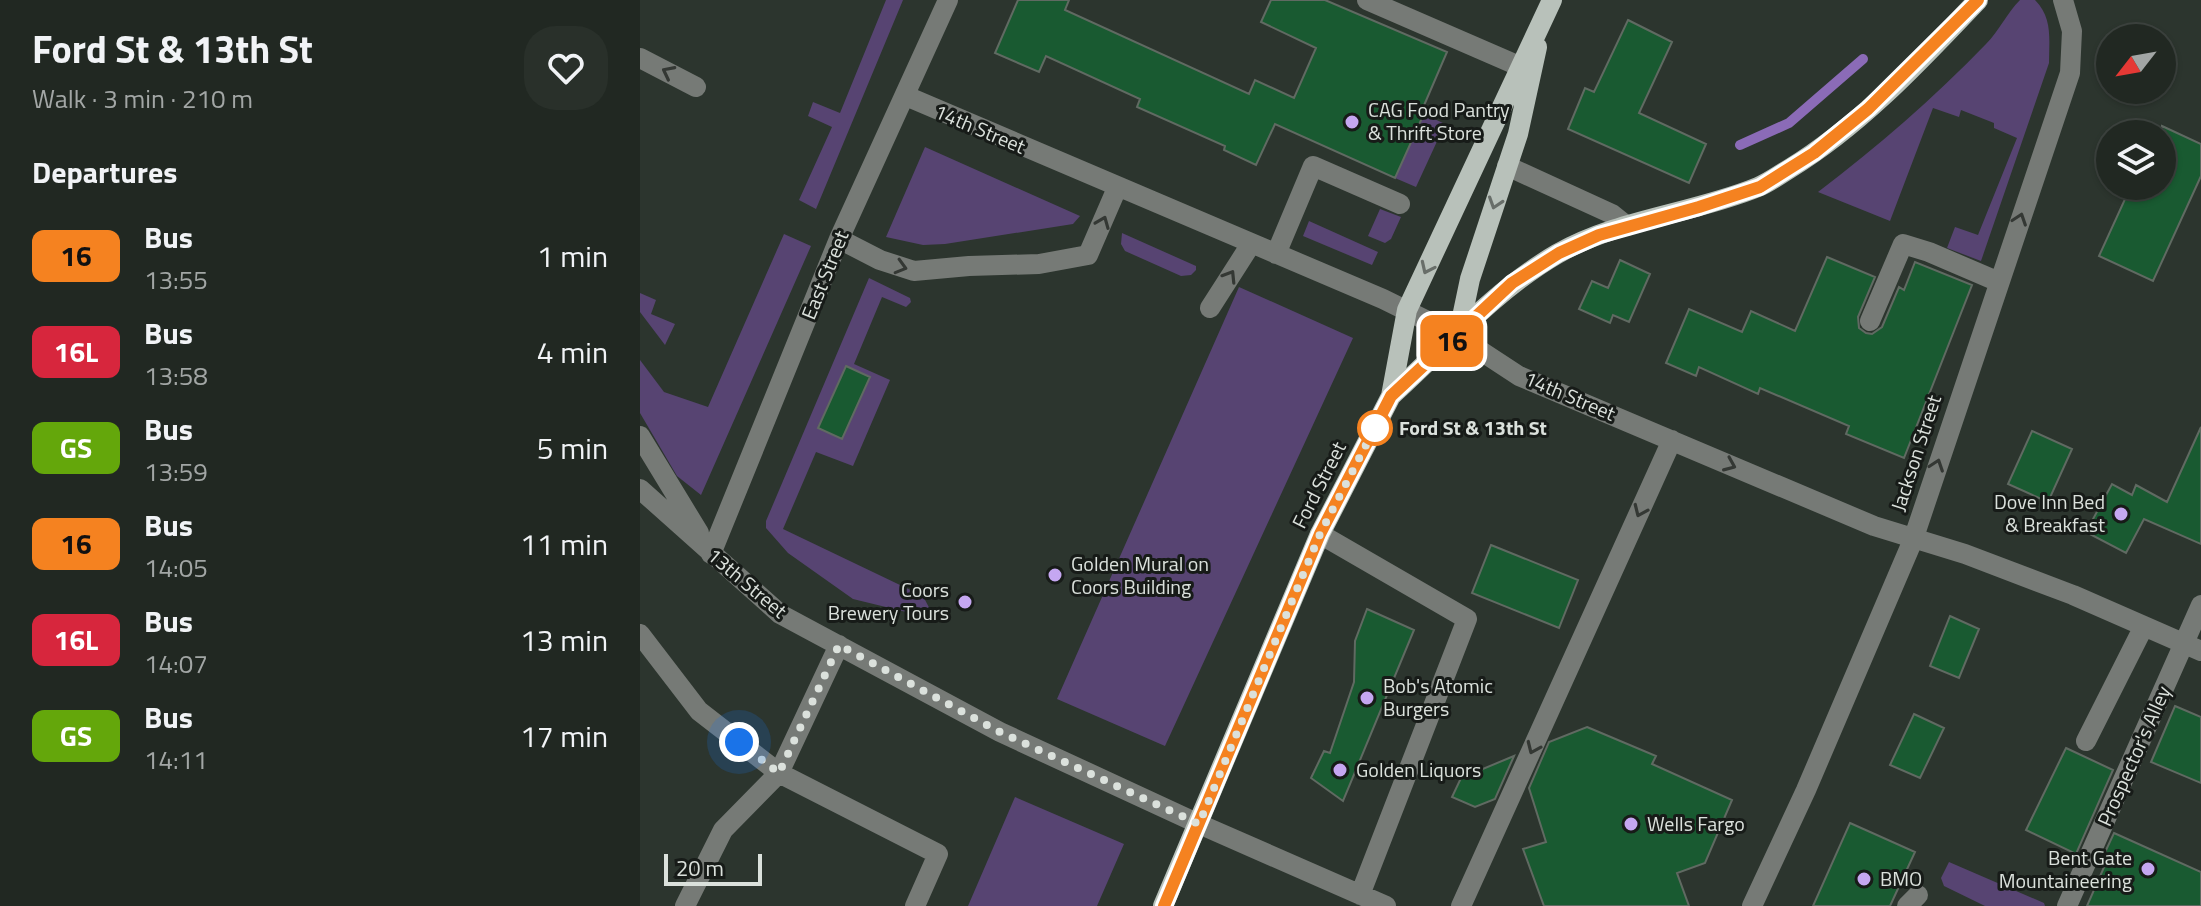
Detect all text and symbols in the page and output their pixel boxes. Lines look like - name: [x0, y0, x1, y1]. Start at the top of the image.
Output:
- text: Ford St & 13th St: [32, 20, 313, 78]
- north arrow: [2096, 24, 2176, 104]
- map controls: [2096, 24, 2176, 200]
- button: heart: [524, 26, 608, 110]
- one-way arrow: [662, 67, 677, 82]
- text: Walk · 3 min · 210 m: [32, 79, 253, 118]
- place label: CAG Food Pantry & Thrift Store: [1368, 94, 1510, 148]
- street label: 14th Street: [930, 95, 1030, 162]
- marker: CAG Food Pantry & Thrift Store: [1343, 113, 1361, 131]
- button: layers: [2096, 120, 2176, 200]
- text: Departures: [32, 149, 177, 195]
- one-way arrow: [1488, 195, 1504, 209]
- one-way arrow: [2011, 213, 2027, 227]
- text: Bus: [144, 214, 193, 260]
- one-way arrow: [1094, 216, 1110, 230]
- street label: East Street: [793, 226, 856, 324]
- text: 1 min: [537, 233, 608, 279]
- text: 16: [60, 234, 92, 277]
- one-way arrow: [894, 258, 908, 274]
- one-way arrow: [1420, 259, 1436, 274]
- text: 13:55: [144, 260, 208, 299]
- one-way arrow: [1220, 270, 1236, 285]
- text: Bus: [144, 310, 193, 356]
- line badge: 16: [1416, 315, 1488, 367]
- text: 16: [1436, 319, 1468, 362]
- text: 4 min: [537, 329, 608, 375]
- text: 16L: [54, 330, 98, 373]
- text: 13:58: [144, 356, 208, 395]
- street label: 14th Street: [1520, 362, 1620, 429]
- street label: Jackson Street: [1882, 391, 1949, 515]
- text: Bus: [144, 406, 193, 452]
- marker: Ford St & 13th St: [1358, 411, 1392, 445]
- place label: Ford St & 13th St: [1399, 412, 1547, 443]
- text: 5 min: [537, 425, 608, 471]
- text: GS: [60, 426, 92, 469]
- street label: Ford Street: [1283, 436, 1354, 534]
- text: 13:59: [144, 452, 208, 491]
- one-way arrow: [1722, 455, 1736, 471]
- one-way arrow: [1927, 459, 1943, 473]
- place label: Dove Inn Bed & Breakfast: [1994, 486, 2105, 540]
- text: Bus: [144, 502, 193, 548]
- one-way arrow: [1634, 503, 1650, 517]
- marker: Dove Inn Bed & Breakfast: [2112, 505, 2130, 523]
- text: 11 min: [520, 521, 608, 567]
- text: 16: [60, 522, 92, 565]
- street label: 13th Street: [701, 540, 794, 625]
- text: 14:05: [144, 548, 208, 587]
- place label: Golden Mural on Coors Building: [1071, 548, 1209, 602]
- marker: Golden Mural on Coors Building: [1046, 566, 1064, 584]
- place label: Coors Brewery Tours: [828, 574, 949, 628]
- marker: Coors Brewery Tours: [956, 593, 974, 611]
- text: Bus: [144, 598, 193, 644]
- text: 13 min: [520, 617, 608, 663]
- text: 16L: [54, 618, 98, 661]
- text: 14:07: [144, 644, 208, 683]
- place label: Bob's Atomic Burgers: [1383, 670, 1493, 724]
- street label: Prospector's Alley: [2089, 680, 2179, 831]
- marker: Bob's Atomic Burgers: [1358, 689, 1376, 707]
- text: Bus: [144, 694, 193, 740]
- text: 17 min: [520, 713, 608, 759]
- text: GS: [60, 714, 92, 757]
- your location: [719, 722, 759, 762]
- one-way arrow: [1526, 739, 1542, 754]
- text: 14:11: [144, 740, 208, 779]
- place label: Golden Liquors: [1356, 754, 1481, 785]
- marker: Golden Liquors: [1331, 761, 1349, 779]
- place label: Wells Fargo: [1647, 808, 1745, 839]
- marker: Wells Fargo: [1622, 815, 1640, 833]
- place label: Bent Gate Mountaineering: [1999, 842, 2132, 896]
- scale bar: [664, 850, 762, 886]
- text: 20 m: [676, 851, 724, 885]
- marker: Bent Gate Mountaineering: [2139, 860, 2157, 878]
- place label: BMO: [1880, 863, 1922, 894]
- marker: BMO: [1855, 870, 1873, 888]

